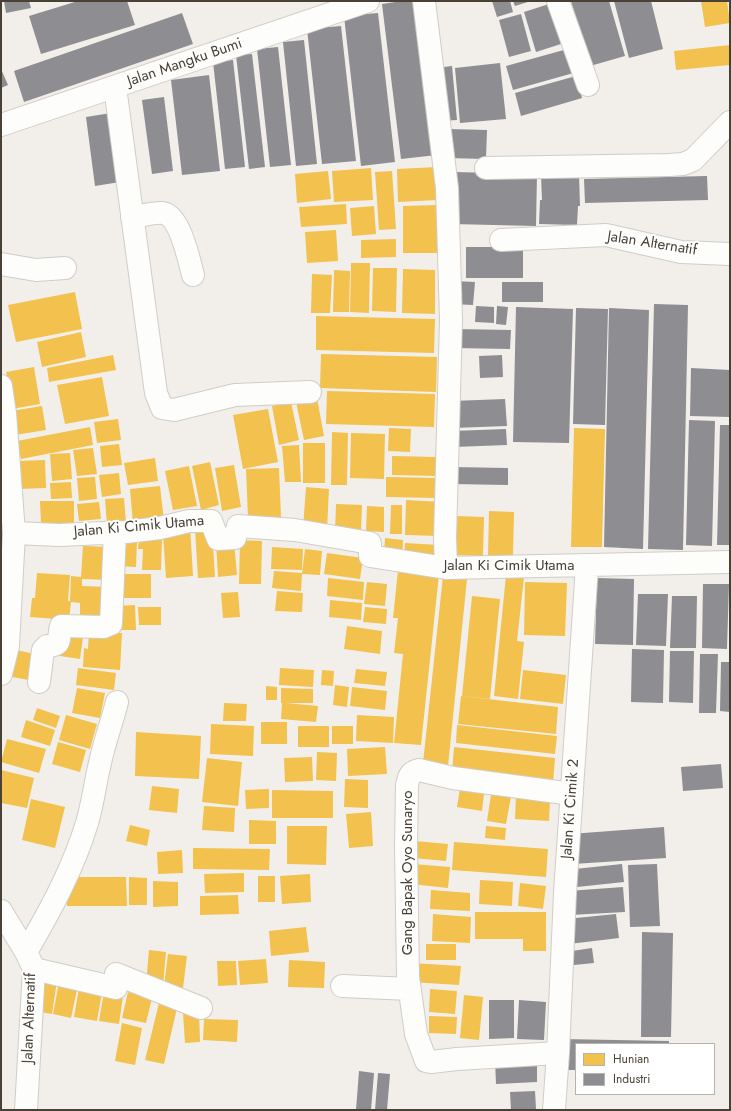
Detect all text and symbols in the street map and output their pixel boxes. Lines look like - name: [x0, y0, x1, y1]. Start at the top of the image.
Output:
- street label: Jalan Mangku Bumi: [125, 35, 245, 91]
- street label: Jalan Alternatif: [606, 228, 698, 260]
- street label: Jalan Ki Cimik Utama: [73, 512, 205, 542]
- street label: Jalan Ki Cimik Utama: [444, 557, 574, 575]
- street label: Jalan Ki Cimik 2: [559, 758, 583, 860]
- street label: Gang Bapak Oyo Sunaryo: [399, 791, 417, 955]
- street label: Jalan Alternatif: [19, 972, 41, 1064]
- legend: [575, 1043, 715, 1095]
- text: Hunian: [613, 1050, 649, 1068]
- text: Industri: [613, 1070, 650, 1088]

